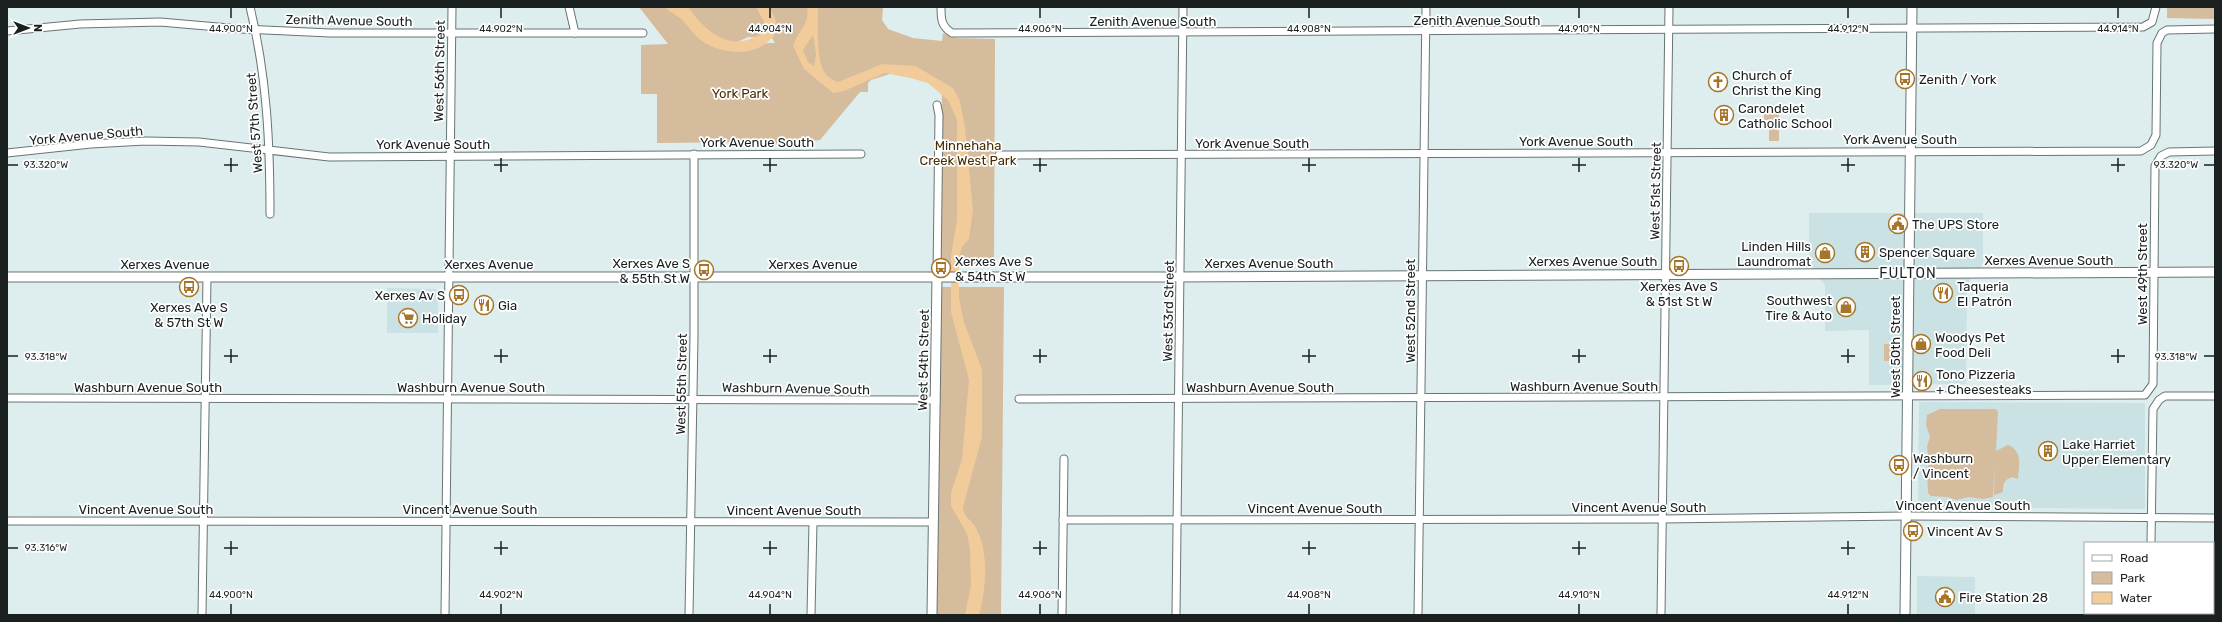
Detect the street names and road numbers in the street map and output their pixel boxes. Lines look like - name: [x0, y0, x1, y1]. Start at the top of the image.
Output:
- street label: Zenith Avenue South: [285, 12, 413, 29]
- street label: Zenith Avenue South: [1414, 13, 1540, 28]
- street label: Zenith Avenue South: [1090, 14, 1216, 29]
- street label: West 56th Street: [431, 20, 448, 122]
- street label: West 57th Street: [244, 72, 265, 174]
- street label: York Avenue South: [28, 123, 144, 148]
- street label: York Avenue South: [1843, 132, 1957, 147]
- street label: York Avenue South: [1519, 134, 1633, 149]
- street label: York Avenue South: [700, 135, 814, 150]
- street label: York Avenue South: [1195, 136, 1309, 151]
- street label: York Avenue South: [376, 137, 490, 152]
- street label: West 51st Street: [1647, 142, 1664, 240]
- street label: West 49th Street: [2135, 223, 2150, 325]
- street label: Xerxes Avenue South: [1985, 253, 2113, 268]
- street label: Xerxes Avenue South: [1529, 254, 1657, 269]
- street label: Xerxes Avenue South: [1205, 256, 1333, 271]
- street label: Xerxes Avenue: [120, 257, 210, 272]
- street label: Xerxes Avenue: [444, 257, 534, 272]
- street label: Xerxes Avenue: [768, 257, 858, 272]
- street label: West 52nd Street: [1403, 259, 1418, 363]
- street label: West 53rd Street: [1160, 260, 1177, 362]
- street label: West 50th Street: [1888, 296, 1903, 398]
- street label: West 54th Street: [915, 309, 932, 411]
- street label: West 55th Street: [673, 333, 690, 435]
- street label: Washburn Avenue South: [1510, 379, 1658, 394]
- street label: Washburn Avenue South: [74, 380, 222, 395]
- street label: Washburn Avenue South: [397, 380, 545, 395]
- street label: Washburn Avenue South: [722, 380, 870, 397]
- street label: Washburn Avenue South: [1186, 380, 1334, 395]
- street label: Vincent Avenue South: [1896, 498, 2030, 513]
- street label: Vincent Avenue South: [1572, 500, 1706, 515]
- street label: Vincent Avenue South: [1248, 501, 1382, 516]
- street label: Vincent Avenue South: [79, 502, 213, 517]
- street label: Vincent Avenue South: [403, 502, 537, 517]
- street label: Vincent Avenue South: [727, 503, 861, 518]

